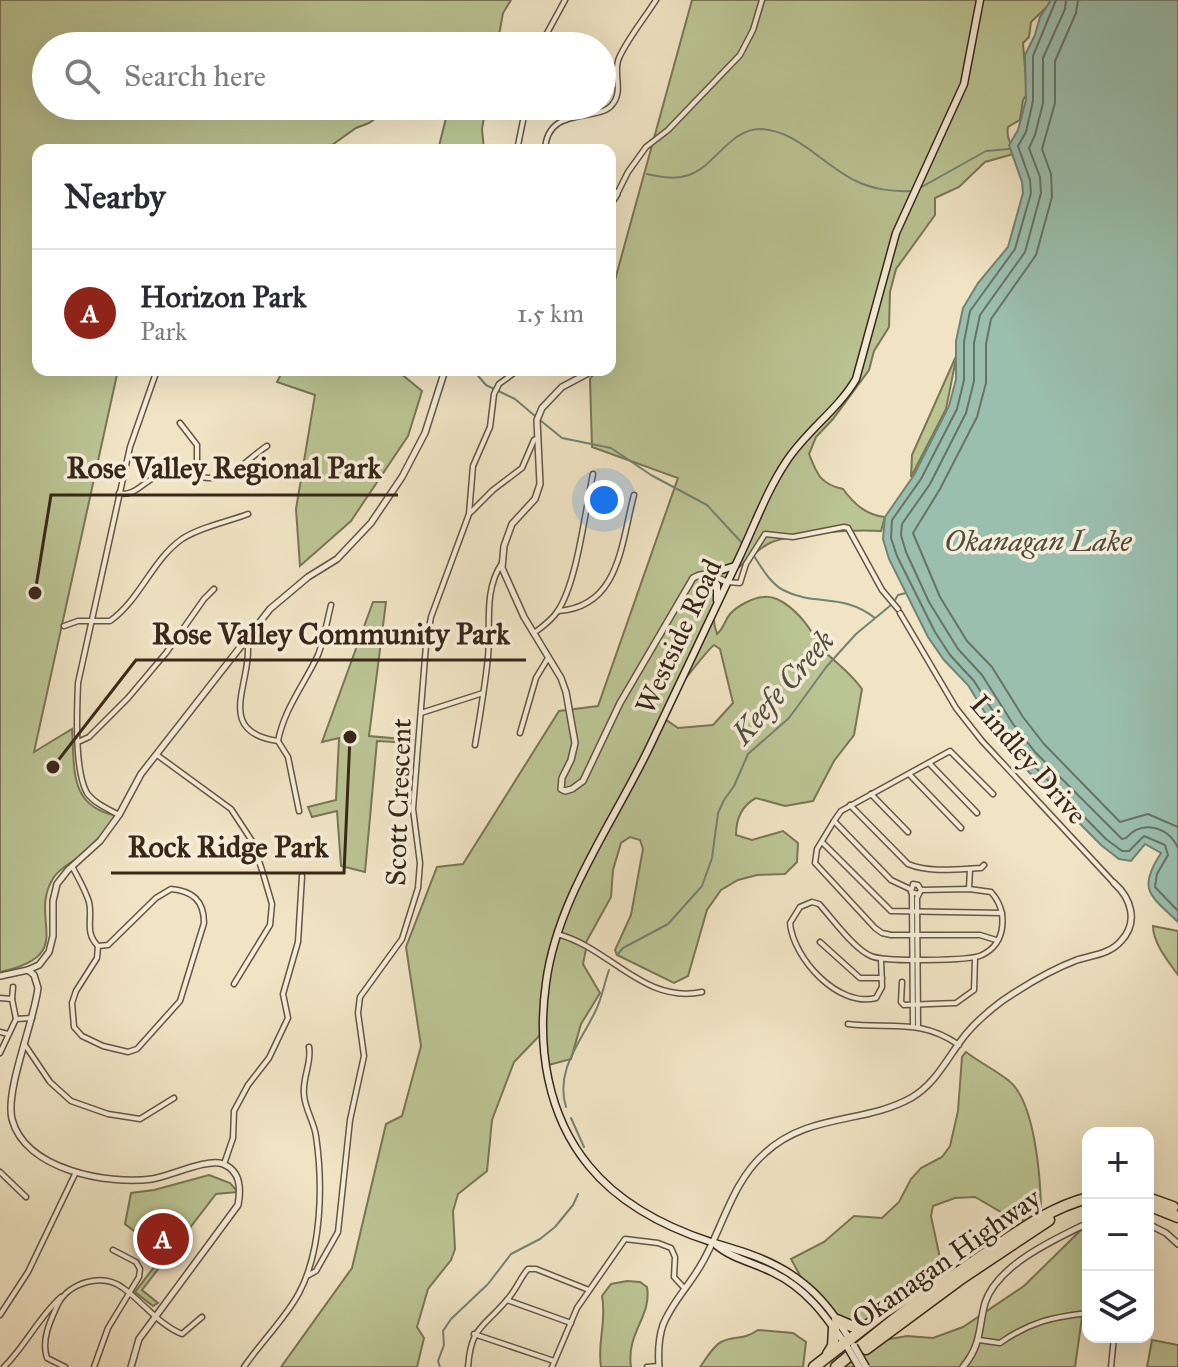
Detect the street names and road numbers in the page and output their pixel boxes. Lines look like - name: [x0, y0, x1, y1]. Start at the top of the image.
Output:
- street label: Westside Road: [627, 553, 729, 719]
- street label: Lindley Drive: [963, 687, 1094, 831]
- street label: Scott Crescent: [378, 717, 419, 886]
- street label: Okanagan Highway: [845, 1180, 1048, 1336]

